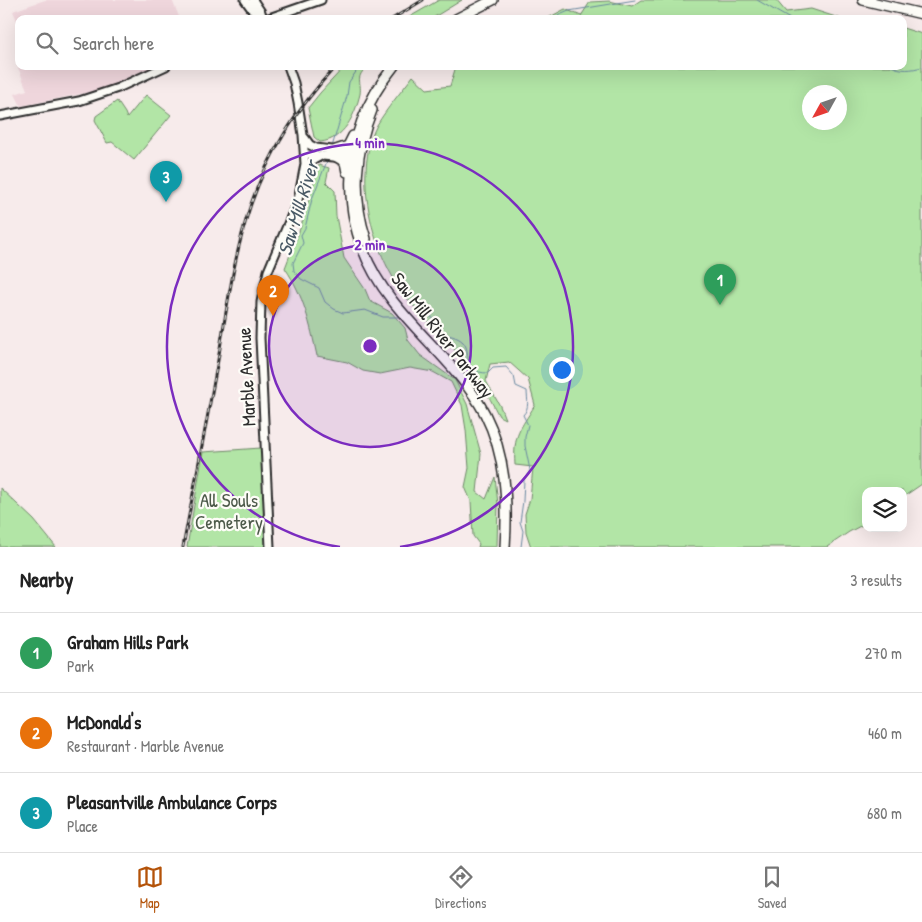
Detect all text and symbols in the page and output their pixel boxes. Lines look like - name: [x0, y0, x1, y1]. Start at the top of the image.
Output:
- search box: [15, 15, 907, 70]
- icon: search: [33, 29, 61, 57]
- text: Search here: [73, 30, 154, 56]
- north arrow: [802, 85, 847, 130]
- text: 4 min: [355, 132, 385, 153]
- water label: Saw Mill River: [270, 155, 325, 259]
- pin: 3: [150, 161, 182, 202]
- text: 2 min: [355, 234, 386, 255]
- pin: 1: [704, 264, 736, 305]
- street label: Saw Mill River Parkway: [386, 267, 500, 403]
- pin: 2: [257, 275, 289, 316]
- street label: Marble Avenue: [230, 326, 262, 427]
- centre of rings: [361, 337, 379, 355]
- your location: [549, 357, 575, 383]
- park label: All Souls Cemetery: [195, 487, 263, 535]
- map controls: [862, 487, 907, 532]
- button: layers: [862, 487, 907, 532]
- text: Nearby: [20, 565, 73, 594]
- text: 3 results: [850, 569, 902, 591]
- text: Graham Hills Park: [67, 629, 188, 655]
- text: 1: [33, 642, 39, 664]
- text: 270 m: [865, 642, 902, 664]
- text: Park: [67, 655, 94, 677]
- text: McDonald's: [67, 709, 141, 735]
- text: 2: [32, 722, 40, 744]
- text: 460 m: [868, 722, 902, 744]
- text: Restaurant · Marble Avenue: [67, 735, 224, 757]
- text: Pleasantville Ambulance Corps: [67, 789, 277, 815]
- text: 3: [32, 802, 40, 824]
- text: 680 m: [867, 802, 902, 824]
- text: Place: [67, 815, 98, 837]
- tab: Map: [136, 863, 164, 912]
- tab: Directions: [435, 863, 486, 912]
- tab: Saved: [758, 863, 786, 912]

